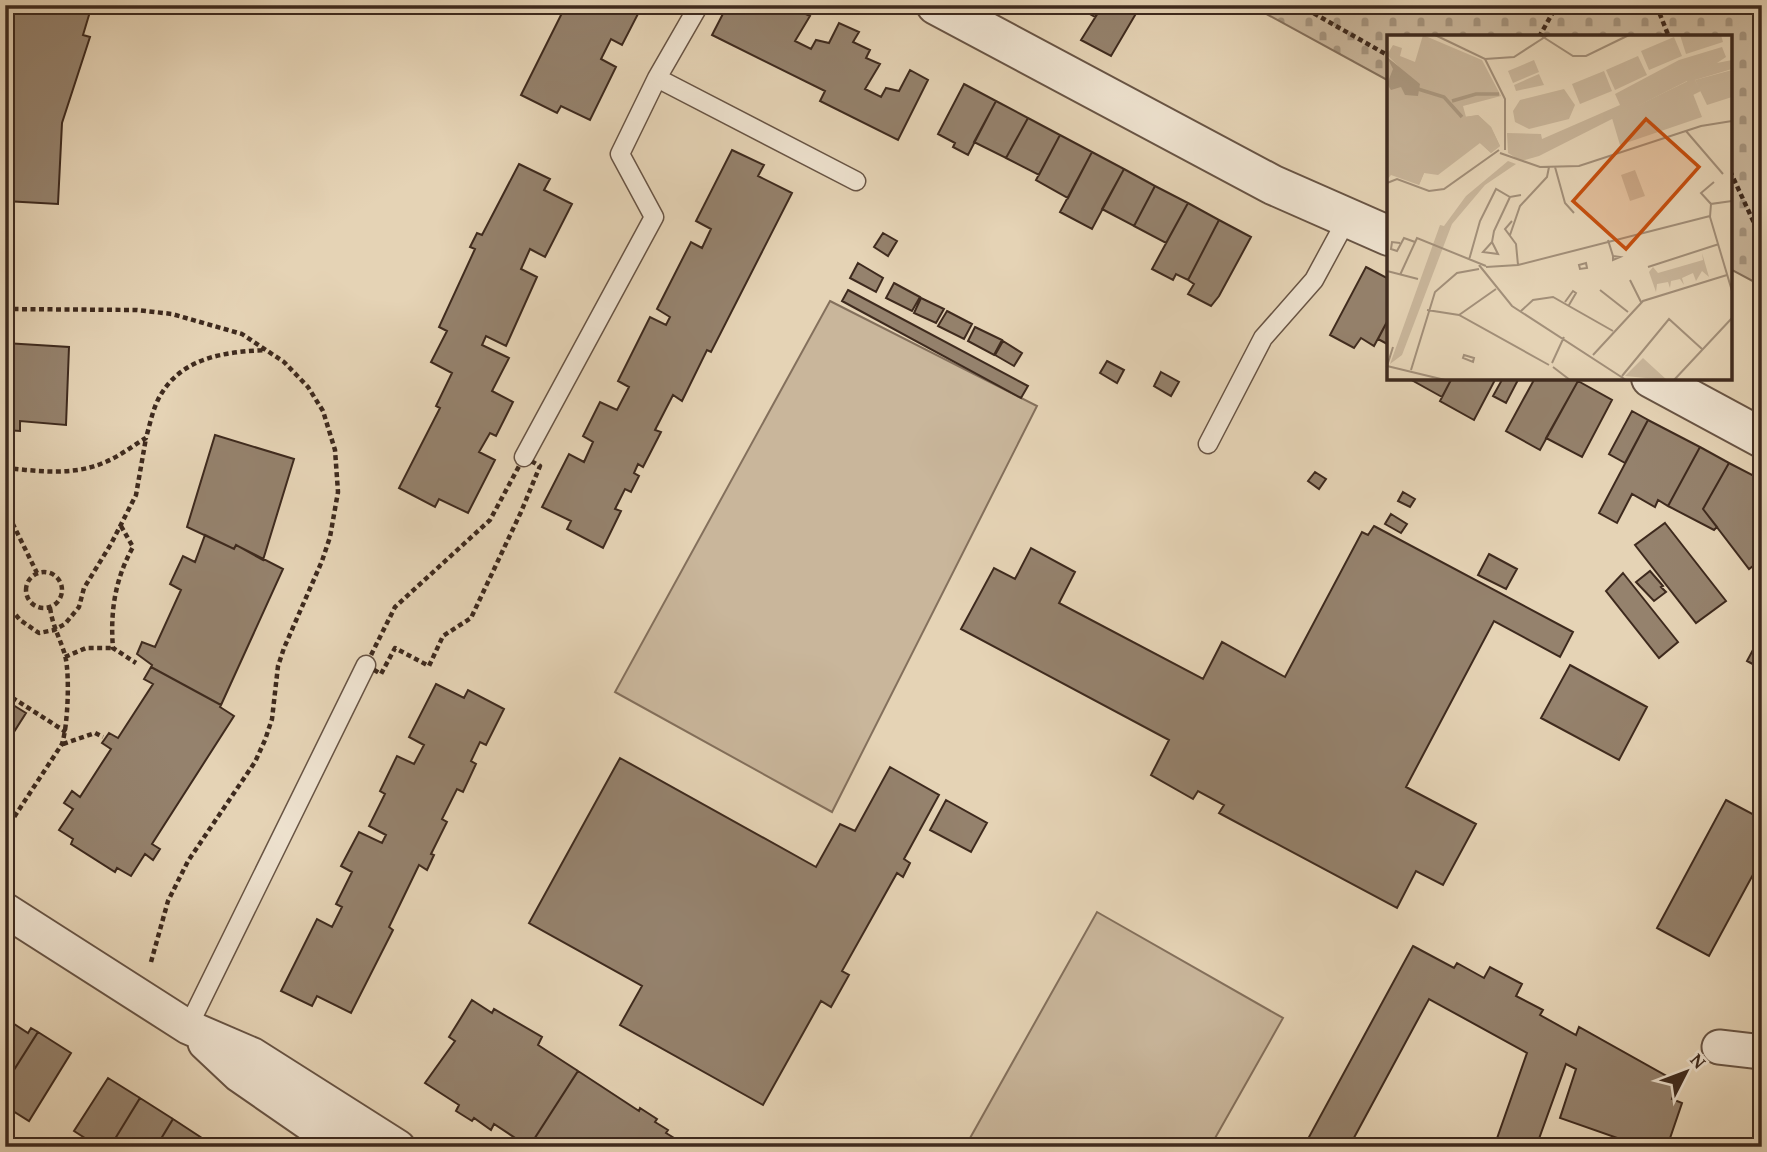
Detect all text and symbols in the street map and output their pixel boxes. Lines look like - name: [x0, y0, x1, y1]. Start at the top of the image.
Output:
- inset map: [1387, 35, 1732, 380]
- north arrow: [1652, 1036, 1722, 1106]
- text: N: [1684, 1047, 1713, 1075]

